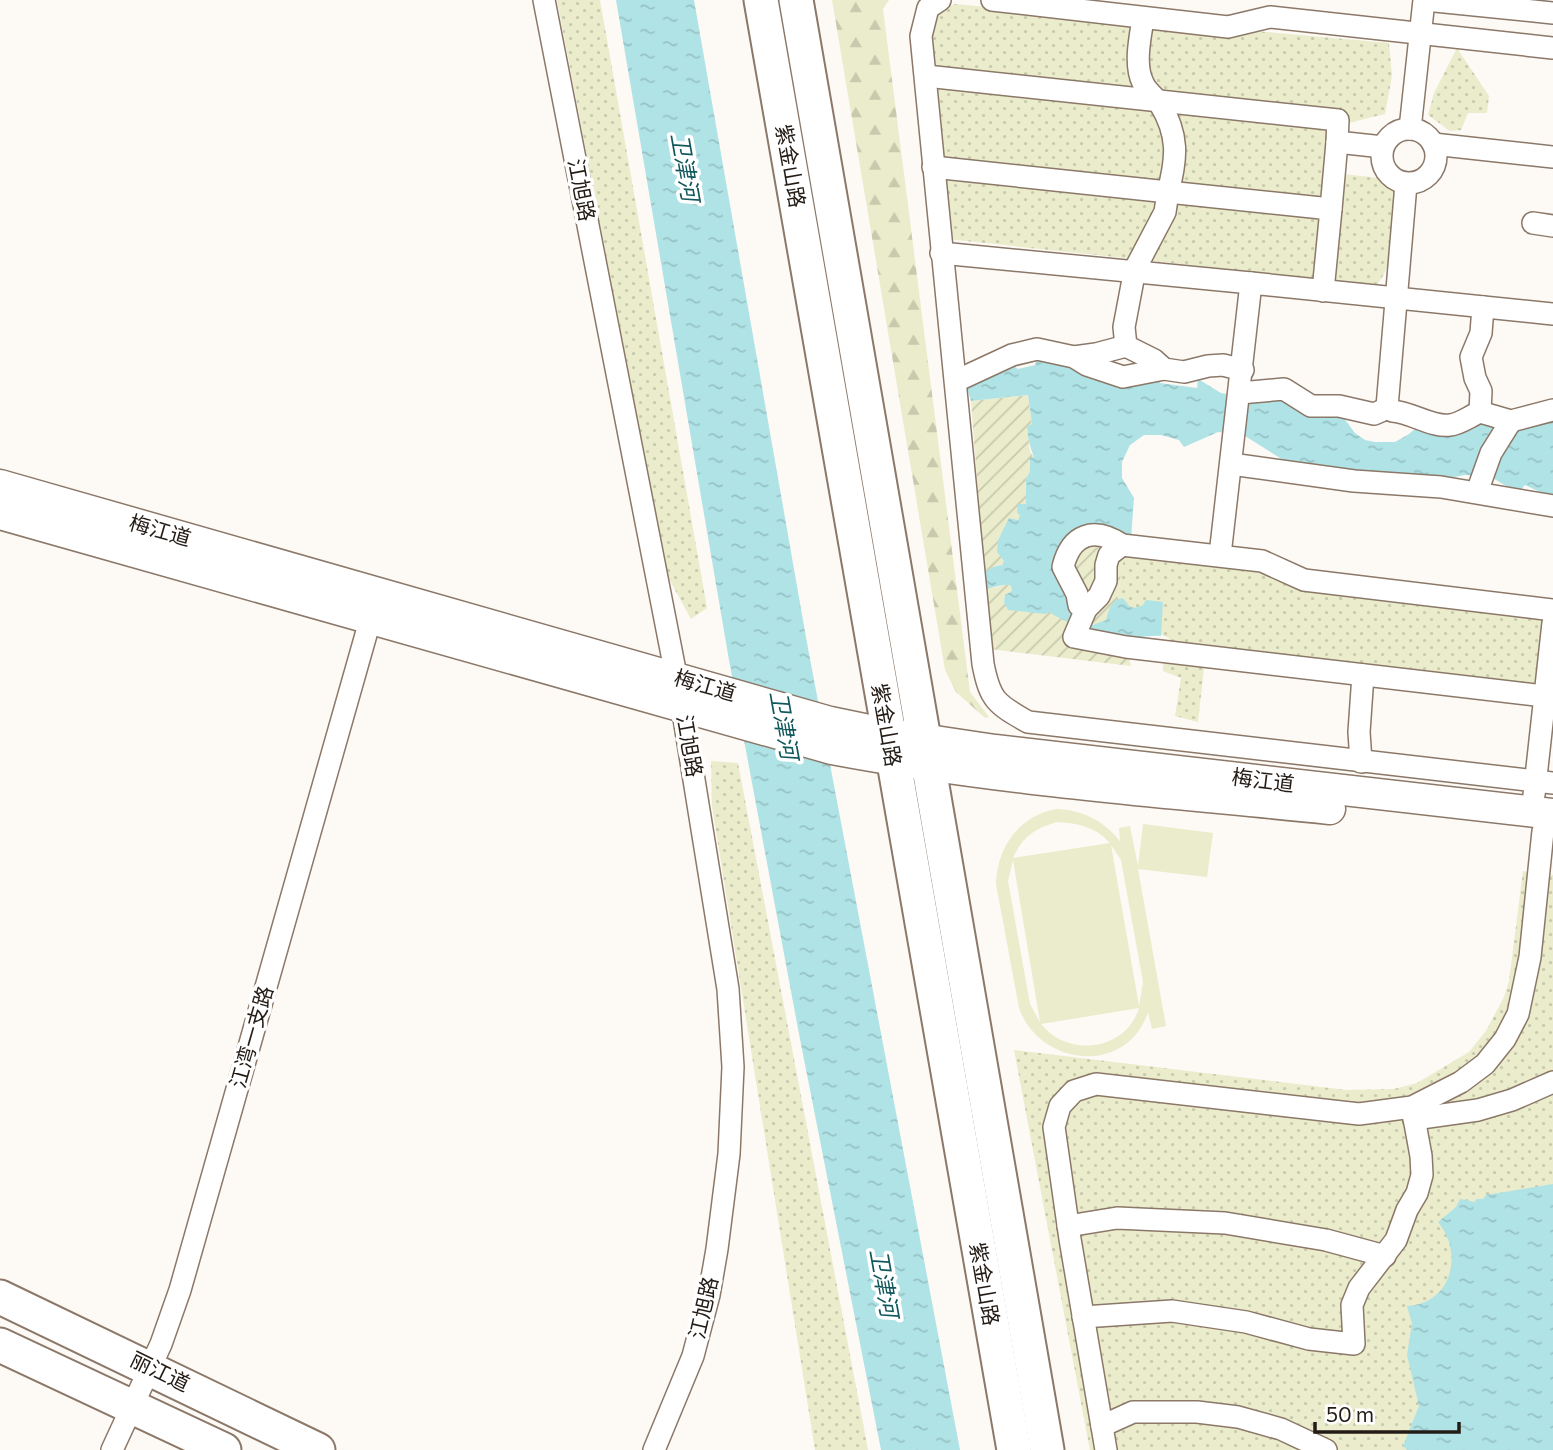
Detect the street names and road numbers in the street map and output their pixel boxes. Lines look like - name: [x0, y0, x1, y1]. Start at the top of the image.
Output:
- street label: 紫金山路: [772, 122, 811, 209]
- street label: 江旭路: [564, 156, 601, 223]
- street label: 梅江道: [127, 509, 194, 550]
- street label: 梅江道: [672, 664, 739, 705]
- street label: 紫金山路: [868, 681, 907, 768]
- street label: 江旭路: [673, 713, 708, 779]
- street label: 梅江道: [1230, 763, 1296, 796]
- street label: 江湾一支路: [224, 983, 277, 1090]
- street label: 紫金山路: [966, 1240, 1005, 1327]
- street label: 江旭路: [683, 1274, 722, 1341]
- street label: 丽江道: [127, 1346, 194, 1396]

